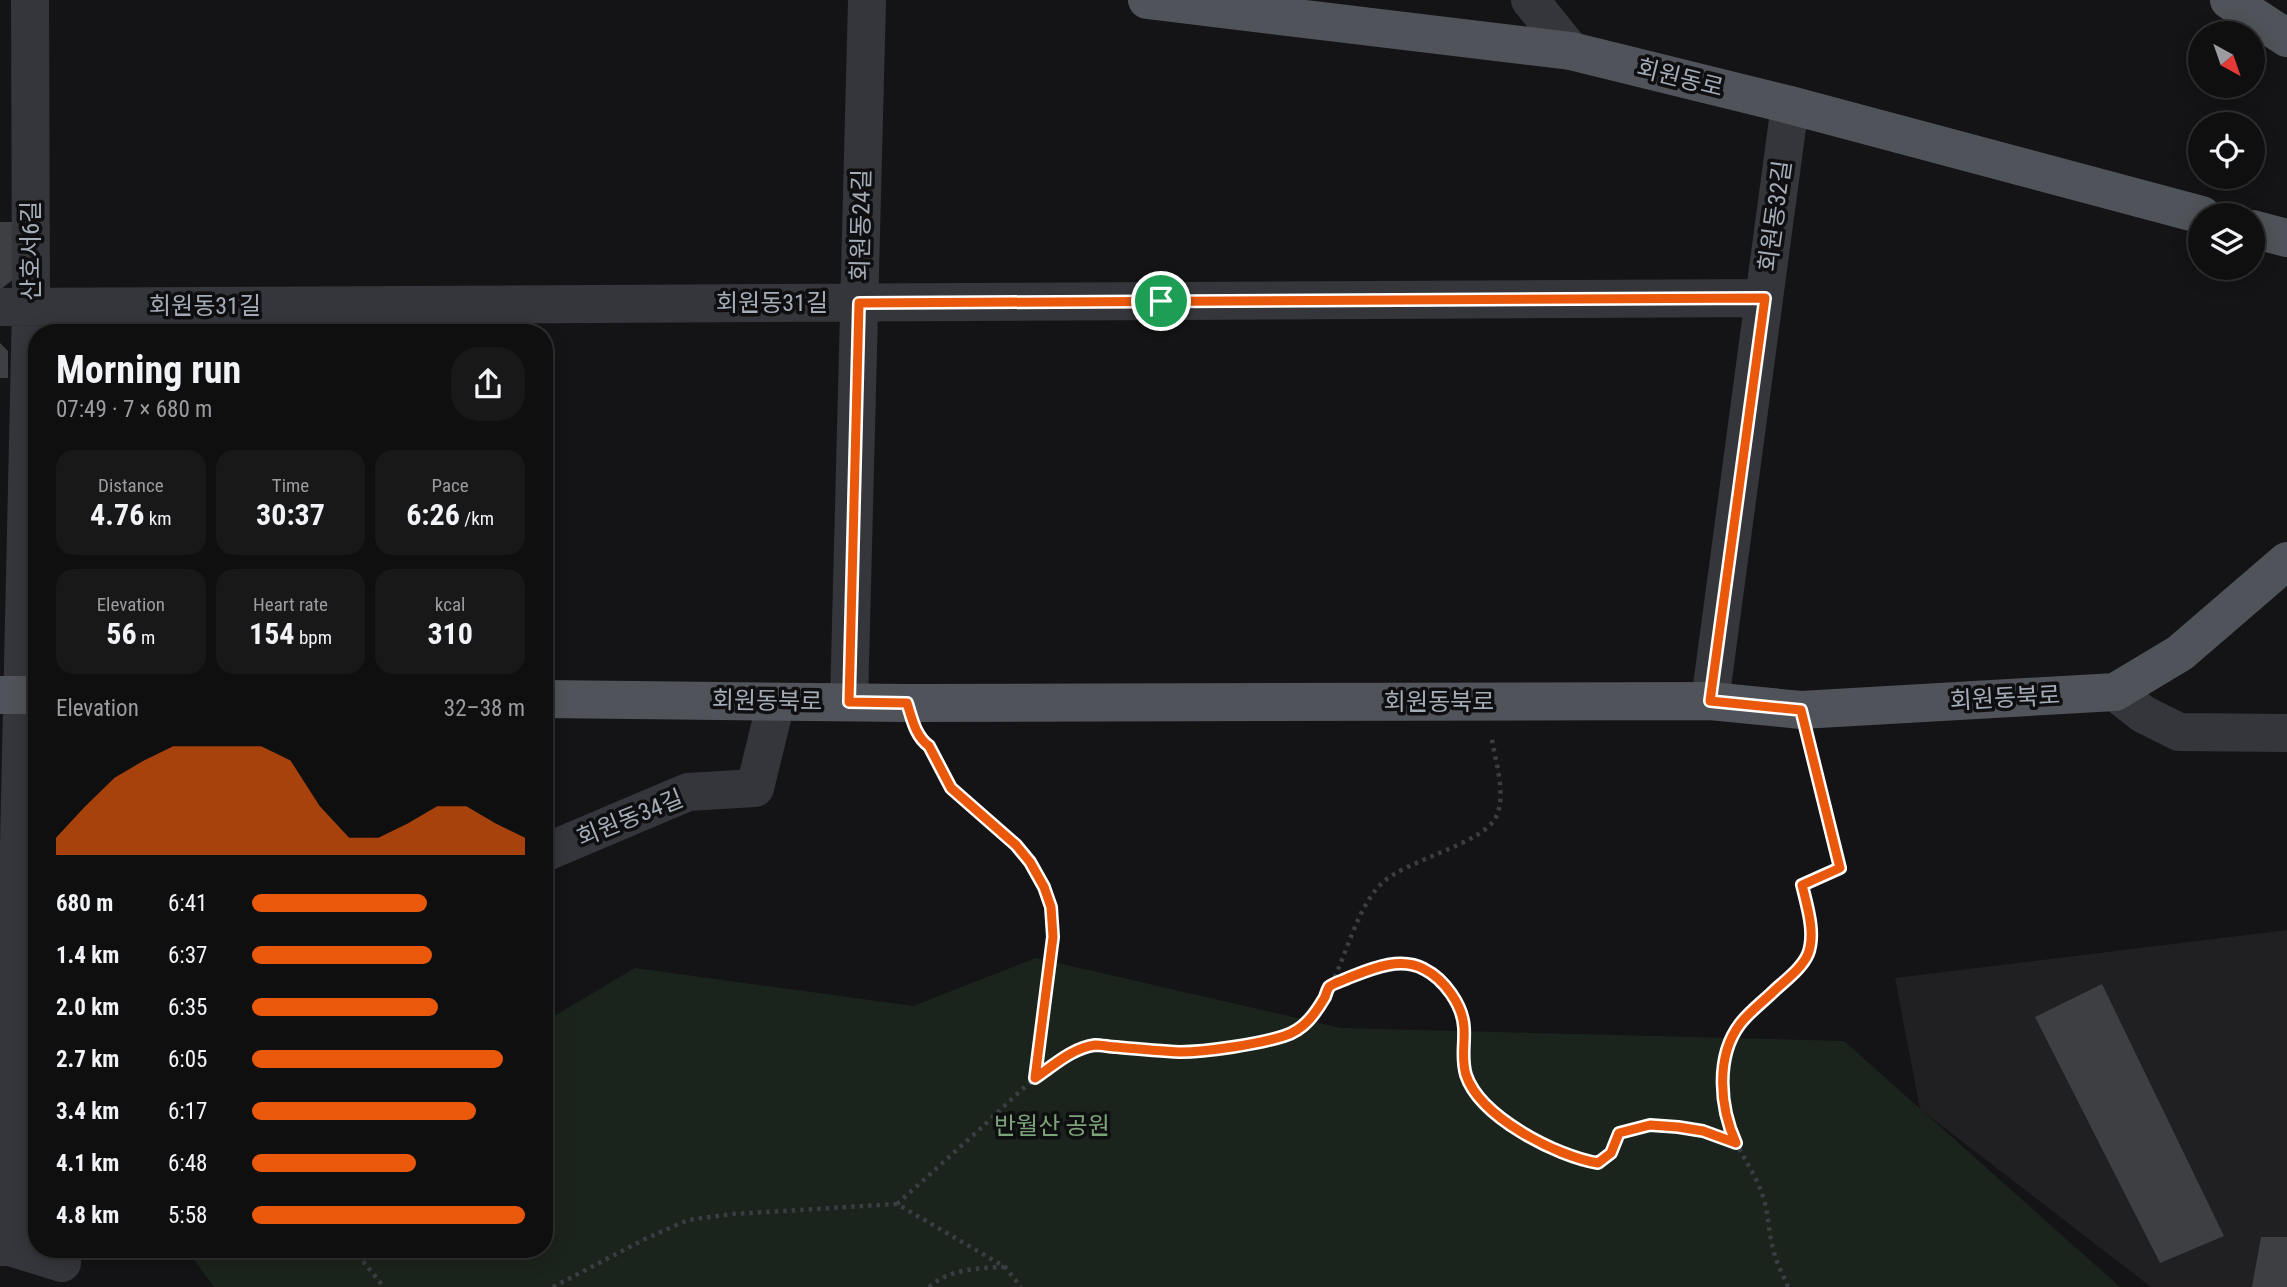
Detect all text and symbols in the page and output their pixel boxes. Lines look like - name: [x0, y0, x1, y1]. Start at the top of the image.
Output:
- north arrow: [2188, 21, 2264, 98]
- map controls: [2188, 21, 2265, 280]
- street label: 회원동로: [1634, 54, 1726, 102]
- button: locate: [2188, 112, 2265, 189]
- street label: 회원동32길: [1753, 159, 1797, 273]
- street label: 회원동24길: [846, 169, 876, 281]
- street label: 산호서6길: [17, 201, 45, 301]
- button: layers: [2188, 203, 2265, 280]
- pin: [1131, 271, 1191, 331]
- icon: arrive: [1142, 282, 1180, 320]
- street label: 회원동31길: [716, 289, 828, 317]
- street label: 회원동31길: [149, 292, 261, 320]
- button: share: [451, 347, 525, 421]
- text: Morning run: [56, 348, 241, 392]
- text: 07:49 · 7 × 680 m: [56, 396, 212, 423]
- text: Distance: [98, 474, 164, 497]
- text: Time: [272, 474, 309, 497]
- text: Pace: [432, 474, 469, 497]
- text: 4.76: [90, 497, 144, 532]
- text: 30:37: [256, 497, 325, 532]
- text: 6:26: [406, 497, 460, 532]
- text: km: [144, 507, 172, 530]
- text: /km: [460, 507, 494, 530]
- text: Elevation: [97, 593, 165, 616]
- text: Heart rate: [253, 593, 328, 616]
- text: kcal: [435, 593, 465, 616]
- text: 56: [106, 616, 137, 651]
- text: 154: [249, 616, 295, 651]
- text: 310: [427, 616, 473, 651]
- text: m: [137, 626, 155, 649]
- text: bpm: [295, 626, 332, 649]
- street label: 회원동북로: [1949, 681, 2061, 715]
- street label: 회원동북로: [712, 686, 822, 716]
- street label: 회원동북로: [1384, 688, 1494, 716]
- text: Elevation: [56, 695, 139, 722]
- text: 32–38 m: [444, 695, 525, 722]
- street label: 회원동34길: [573, 784, 687, 852]
- text: 680 m: [56, 890, 113, 917]
- text: 6:41: [168, 890, 207, 917]
- text: 1.4 km: [56, 942, 119, 969]
- text: 6:37: [168, 942, 207, 969]
- text: 2.0 km: [56, 994, 119, 1021]
- text: 6:35: [168, 994, 207, 1021]
- text: 2.7 km: [56, 1046, 119, 1073]
- text: 6:05: [168, 1046, 207, 1073]
- text: 3.4 km: [56, 1098, 119, 1125]
- text: 6:17: [168, 1098, 207, 1125]
- park label: 반월산 공원: [994, 1112, 1110, 1140]
- text: 4.1 km: [56, 1150, 119, 1177]
- text: 6:48: [168, 1150, 207, 1177]
- text: 4.8 km: [56, 1202, 119, 1229]
- text: 5:58: [168, 1202, 207, 1229]

